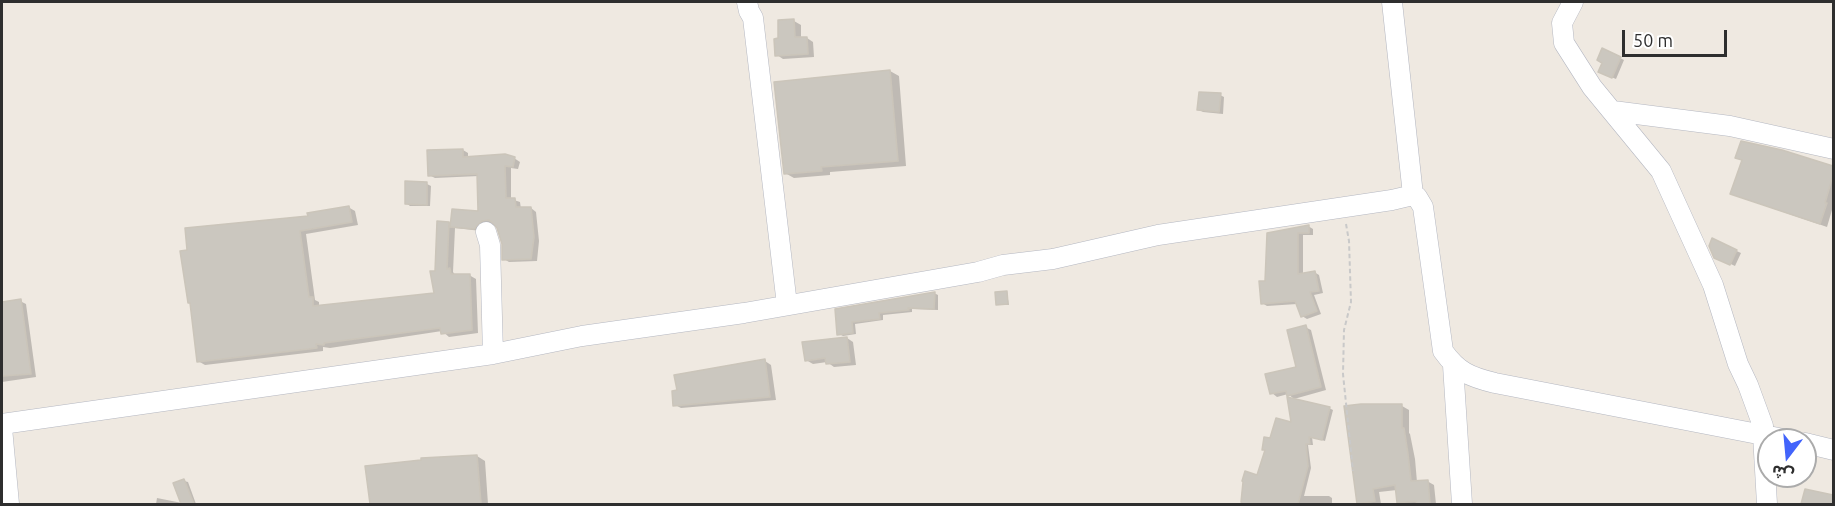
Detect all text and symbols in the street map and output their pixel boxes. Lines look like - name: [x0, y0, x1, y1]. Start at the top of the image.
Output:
- scale bar: [1625, 18, 1730, 56]
- text: 50 m: [1633, 30, 1673, 50]
- north arrow: [1757, 428, 1817, 488]
- text: ش: [1770, 462, 1796, 485]

